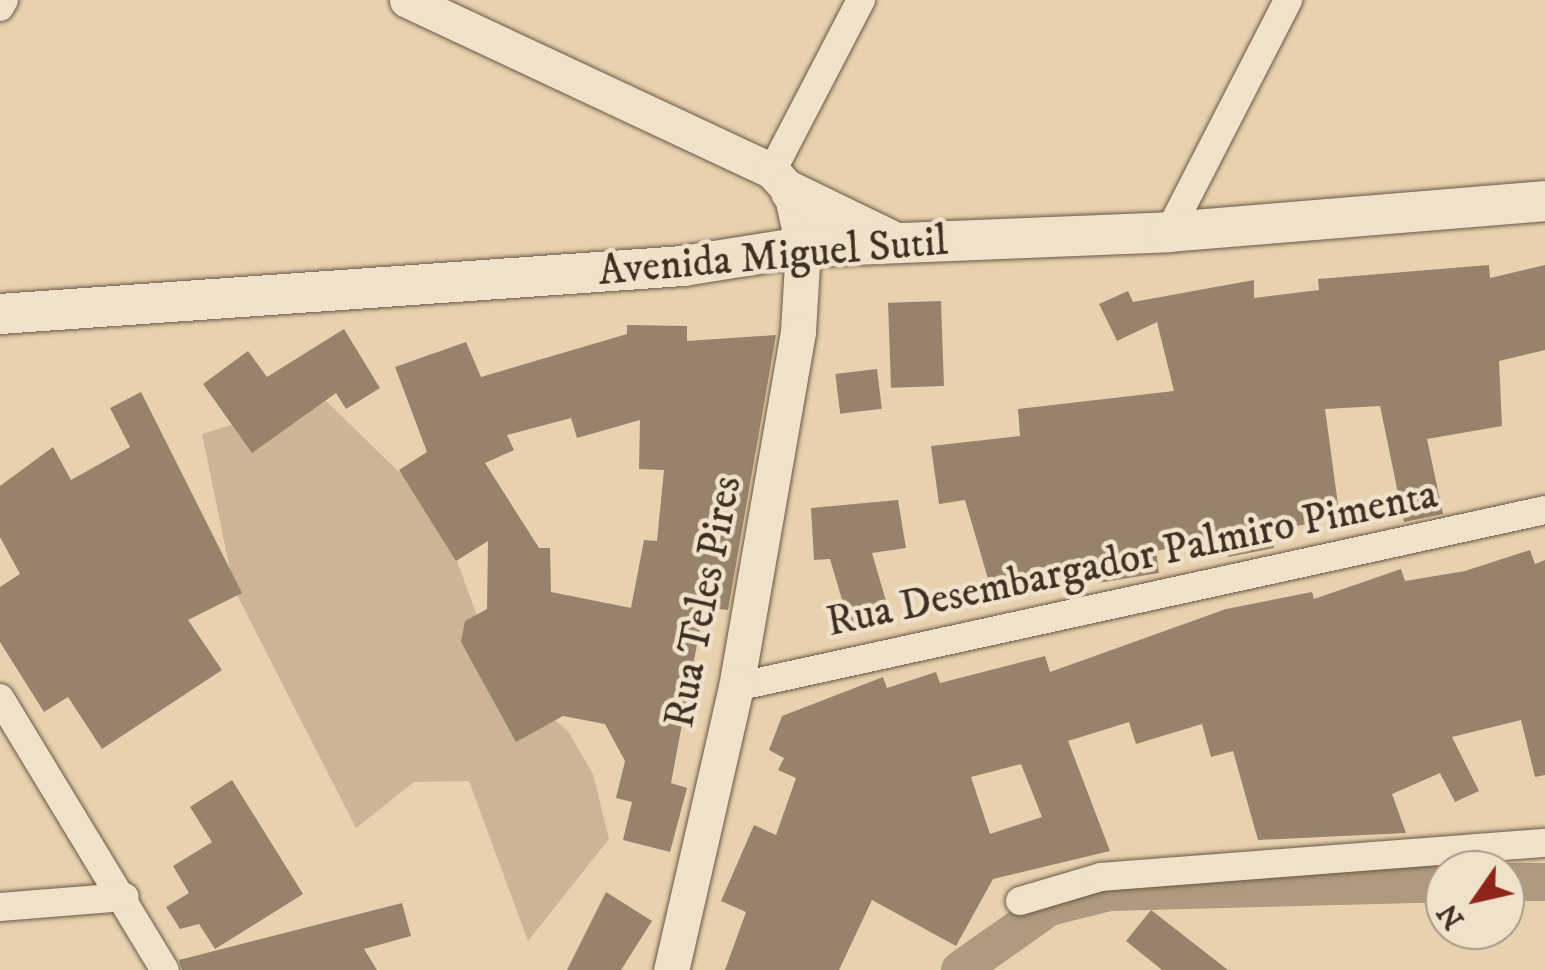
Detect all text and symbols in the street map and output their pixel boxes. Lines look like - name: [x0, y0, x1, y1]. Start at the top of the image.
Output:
- street label: Avenida Miguel Sutil: [596, 217, 950, 297]
- street label: Rua Desembargador Palmiro Pimenta: [822, 470, 1442, 648]
- street label: Rua Teles Pires: [655, 472, 753, 732]
- north arrow: [1425, 850, 1525, 950]
- text: N: [1430, 897, 1472, 935]

